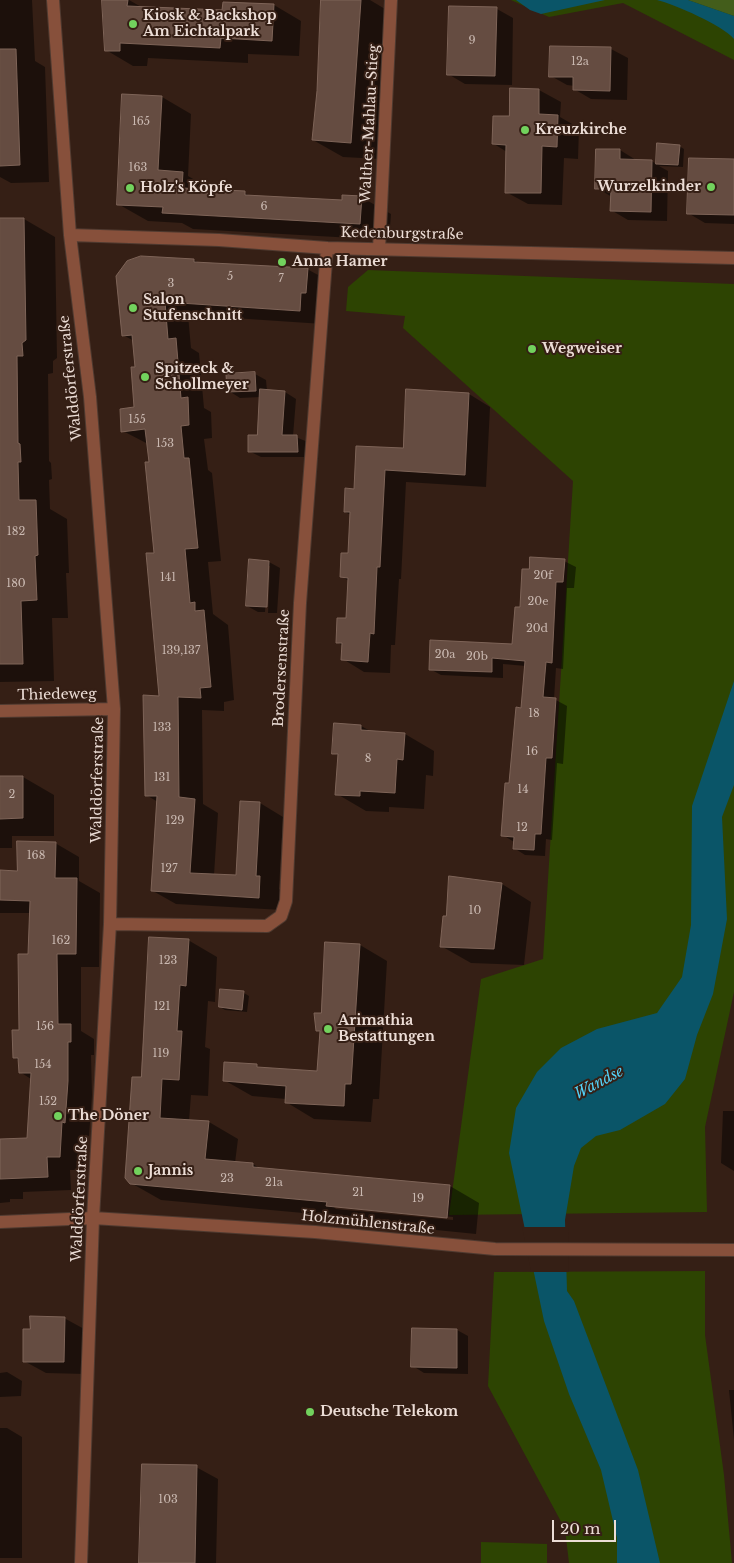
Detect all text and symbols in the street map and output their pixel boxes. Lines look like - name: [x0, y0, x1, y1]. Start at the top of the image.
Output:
- place label: Kiosk & Backshop Am Eichtalpark: [143, 8, 276, 40]
- marker: Kiosk & Backshop Am Eichtalpark: [127, 18, 139, 30]
- house number: 9: [468, 34, 476, 48]
- street label: Walther-Mahlau-Stieg: [357, 44, 383, 204]
- house number: 12a: [571, 55, 589, 69]
- house number: 165: [132, 115, 150, 129]
- place label: Kreuzkirche: [535, 122, 627, 138]
- marker: Kreuzkirche: [519, 124, 531, 136]
- house number: 163: [129, 161, 147, 175]
- place label: Wurzelkinder: [597, 179, 701, 195]
- place label: Holz's Köpfe: [140, 180, 232, 196]
- marker: Wurzelkinder: [705, 181, 717, 193]
- marker: Holz's Köpfe: [124, 182, 136, 194]
- house number: 6: [260, 200, 268, 214]
- street label: Kedenburgstraße: [340, 225, 464, 243]
- place label: Anna Hamer: [292, 254, 387, 270]
- marker: Anna Hamer: [276, 256, 288, 268]
- house number: 5: [227, 270, 233, 284]
- house number: 7: [278, 272, 284, 286]
- house number: 3: [168, 277, 174, 291]
- place label: Salon Stufenschnitt: [143, 292, 242, 324]
- marker: Salon Stufenschnitt: [127, 302, 139, 314]
- street label: Walddörferstraße: [56, 314, 86, 442]
- place label: Wegweiser: [542, 341, 622, 357]
- marker: Wegweiser: [526, 343, 538, 355]
- place label: Spitzeck & Schollmeyer: [155, 361, 249, 394]
- marker: Spitzeck & Schollmeyer: [139, 371, 151, 383]
- house number: 155: [128, 413, 146, 427]
- house number: 153: [156, 437, 174, 451]
- house number: 182: [7, 525, 25, 539]
- house number: 20f: [533, 569, 553, 583]
- house number: 141: [160, 571, 176, 585]
- house number: 180: [6, 577, 26, 591]
- house number: 20e: [528, 595, 548, 609]
- street label: Brodersenstraße: [271, 609, 293, 727]
- house number: 20d: [526, 622, 548, 636]
- house number: 139,137: [162, 644, 200, 658]
- house number: 20a: [435, 648, 455, 662]
- house number: 20b: [466, 650, 488, 664]
- street label: Thiedeweg: [17, 686, 97, 704]
- house number: 18: [528, 707, 540, 721]
- street label: Walddörferstraße: [88, 717, 108, 843]
- house number: 133: [153, 721, 171, 735]
- house number: 16: [526, 745, 538, 759]
- house number: 8: [365, 752, 371, 766]
- house number: 131: [154, 771, 170, 785]
- house number: 14: [517, 783, 529, 797]
- house number: 2: [9, 788, 15, 802]
- house number: 129: [166, 814, 184, 828]
- house number: 12: [516, 821, 528, 835]
- house number: 168: [27, 849, 45, 863]
- house number: 127: [160, 862, 178, 876]
- house number: 10: [469, 904, 481, 918]
- house number: 162: [52, 934, 70, 948]
- house number: 123: [159, 954, 177, 968]
- house number: 121: [154, 1000, 170, 1014]
- place label: Arimathia Bestattungen: [338, 1013, 435, 1046]
- house number: 156: [36, 1020, 54, 1034]
- marker: Arimathia Bestattungen: [322, 1023, 334, 1035]
- house number: 119: [153, 1047, 169, 1061]
- house number: 154: [34, 1058, 52, 1072]
- water label: Wandse: [571, 1063, 627, 1103]
- house number: 152: [39, 1095, 57, 1109]
- place label: The Döner: [68, 1108, 149, 1124]
- marker: The Döner: [52, 1110, 64, 1122]
- street label: Walddörferstraße: [68, 1136, 92, 1262]
- place label: Jannis: [148, 1163, 193, 1179]
- marker: Jannis: [132, 1165, 144, 1177]
- house number: 23: [220, 1172, 234, 1186]
- house number: 21a: [265, 1176, 283, 1190]
- house number: 21: [352, 1186, 364, 1200]
- house number: 19: [412, 1192, 424, 1206]
- street label: Holzmühlenstraße: [300, 1208, 436, 1238]
- place label: Deutsche Telekom: [320, 1404, 458, 1420]
- marker: Deutsche Telekom: [304, 1406, 316, 1418]
- house number: 103: [158, 1493, 178, 1507]
- scale bar: [554, 1510, 618, 1542]
- text: 20 m: [560, 1519, 600, 1538]

